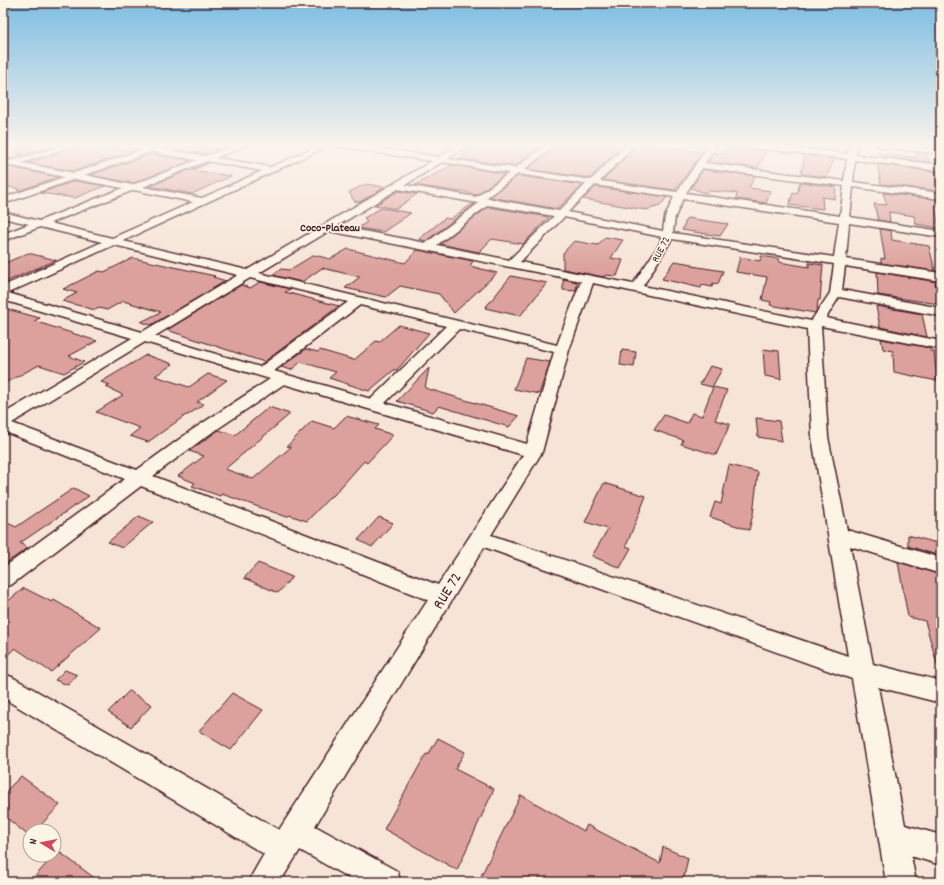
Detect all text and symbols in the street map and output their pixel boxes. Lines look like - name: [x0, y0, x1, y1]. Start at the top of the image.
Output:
- district label: Coco-Plateau: [300, 220, 360, 237]
- street label: RUE 72: [648, 234, 675, 266]
- street label: RUE 72: [428, 568, 468, 614]
- north arrow: [22, 823, 62, 863]
- text: N: [26, 837, 43, 846]

